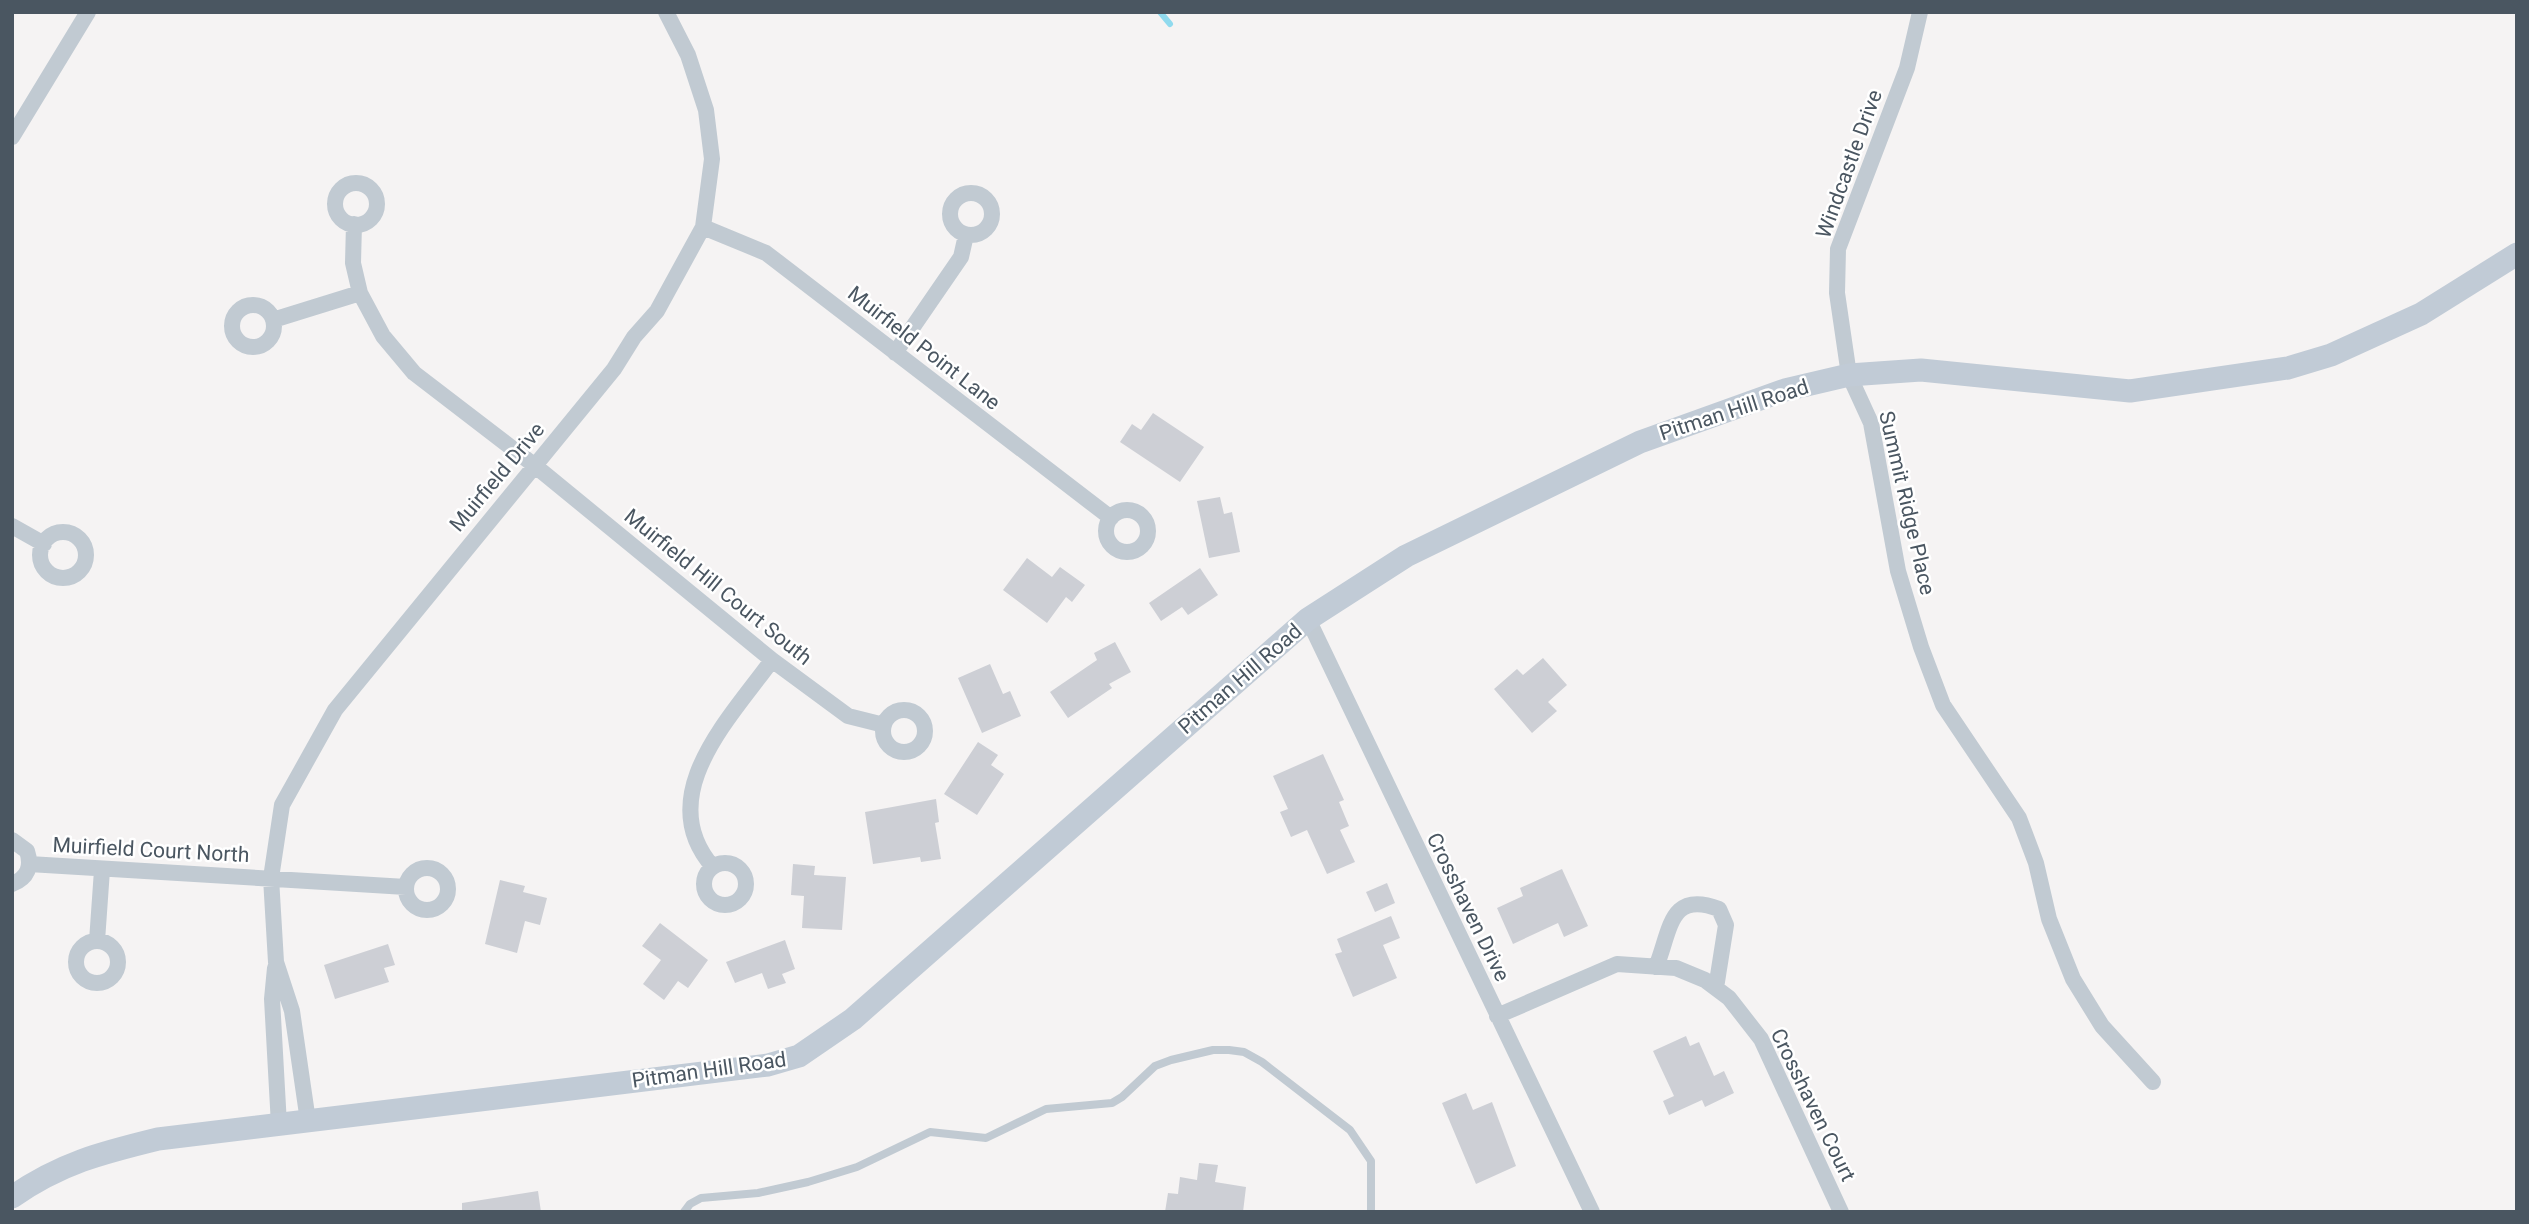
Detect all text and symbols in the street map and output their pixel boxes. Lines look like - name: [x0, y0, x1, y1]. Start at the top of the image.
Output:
- street label: Windcastle Drive: [1811, 87, 1887, 241]
- street label: Muirfield Point Lane: [843, 281, 1005, 415]
- street label: Pitman Hill Road: [1656, 375, 1812, 445]
- street label: Summit Ridge Place: [1874, 409, 1940, 597]
- street label: Muirfield Drive: [445, 418, 549, 536]
- street label: Muirfield Hill Court South: [620, 504, 816, 670]
- street label: Pitman Hill Road: [1173, 619, 1307, 739]
- street label: Crosshaven Drive: [1422, 829, 1514, 985]
- street label: Muirfield Court North: [52, 833, 250, 867]
- street label: Crosshaven Court: [1766, 1025, 1860, 1185]
- street label: Pitman Hill Road: [630, 1047, 788, 1093]

